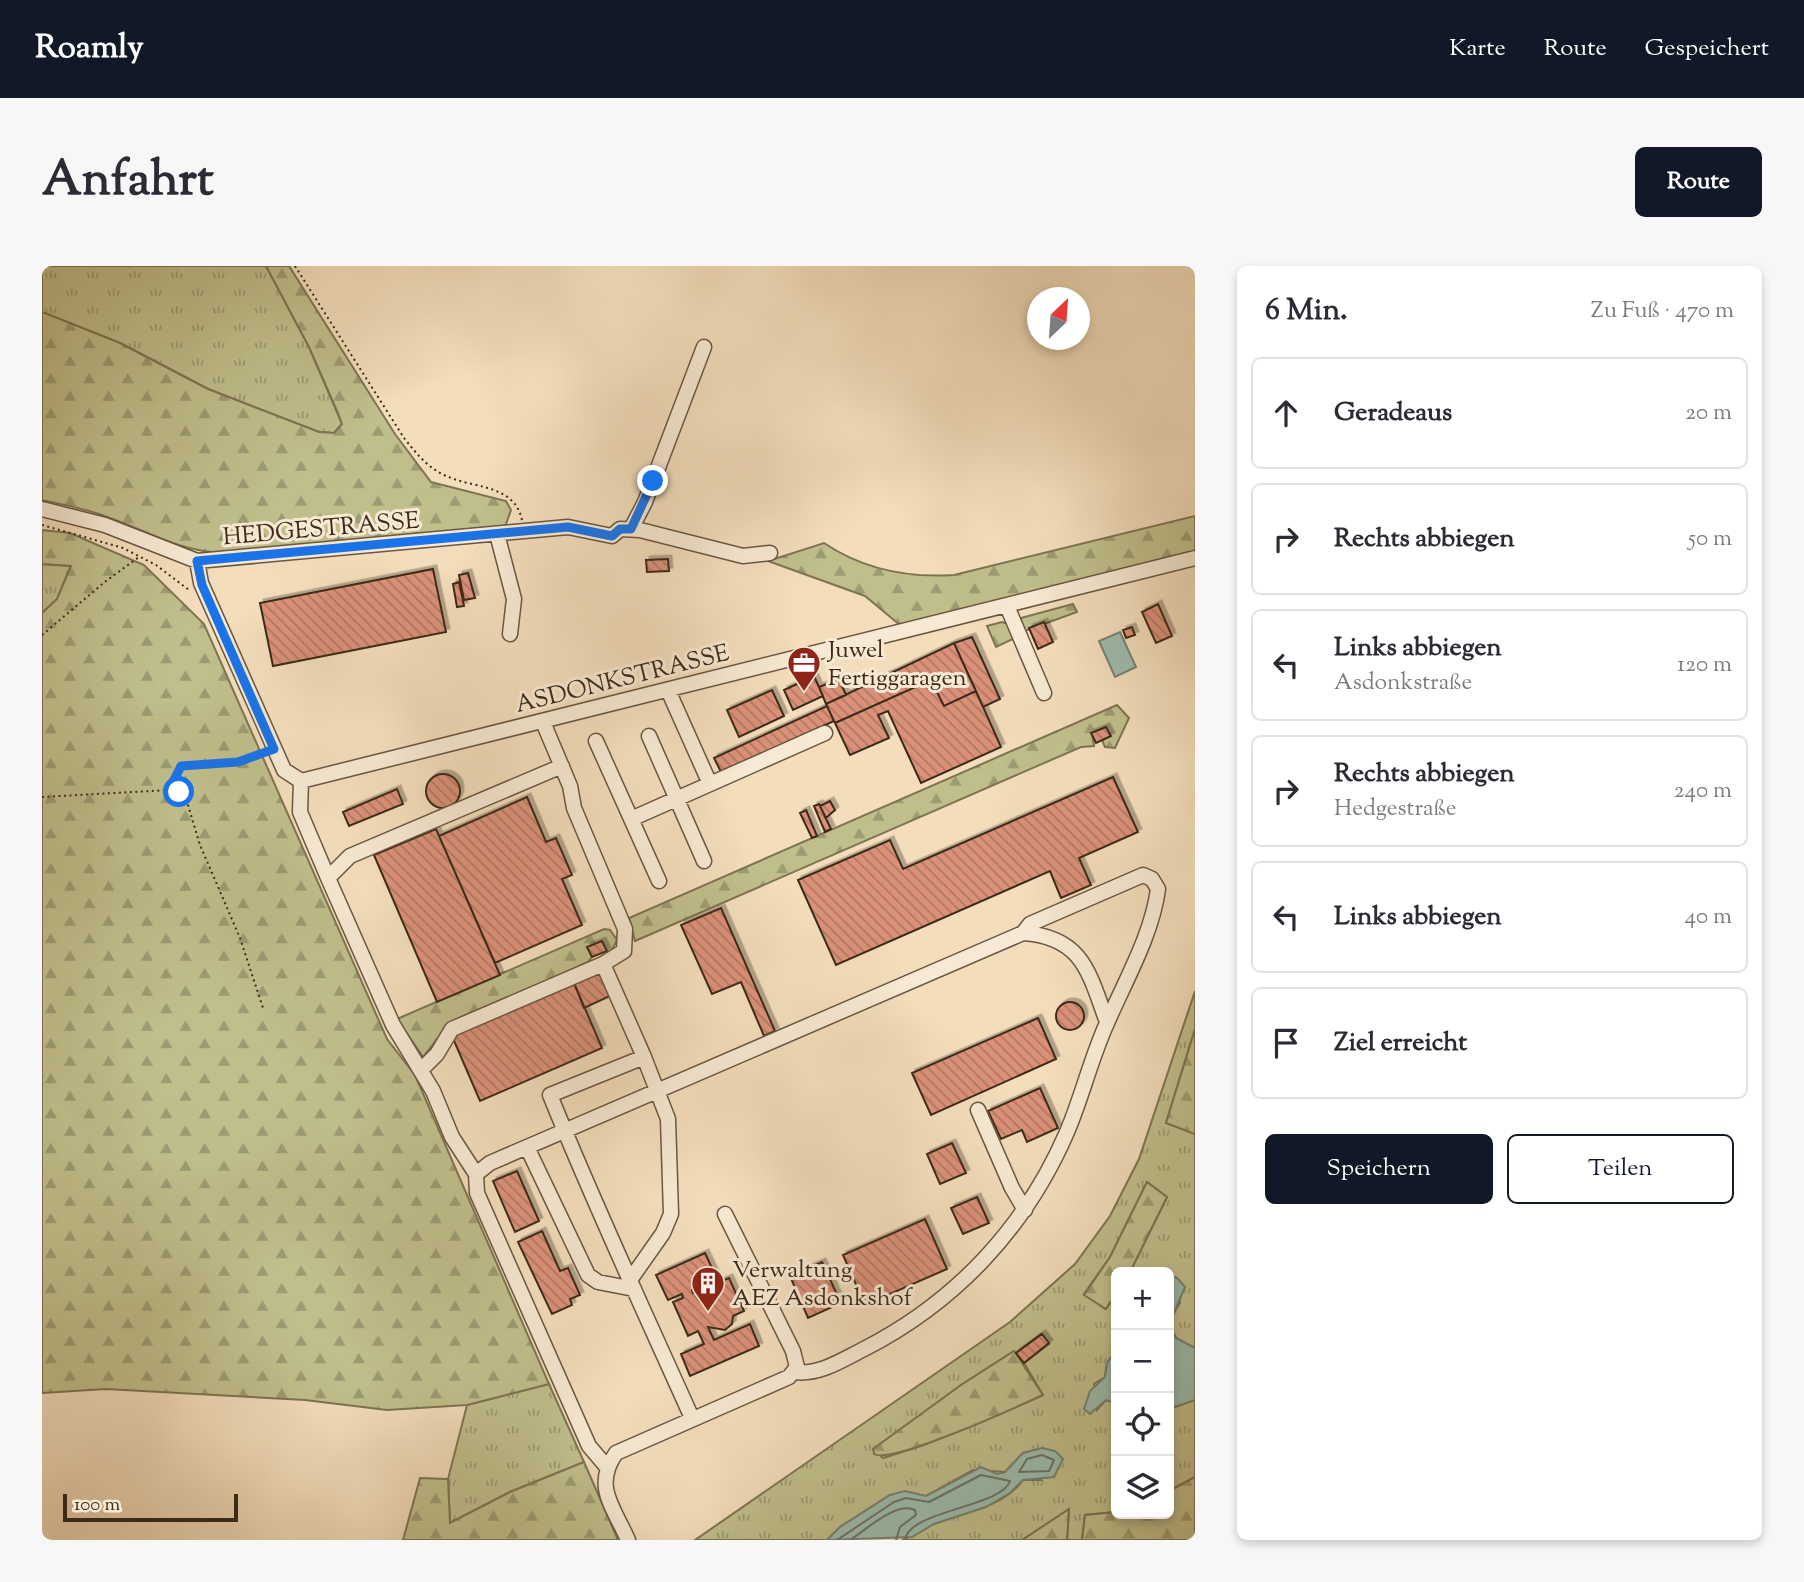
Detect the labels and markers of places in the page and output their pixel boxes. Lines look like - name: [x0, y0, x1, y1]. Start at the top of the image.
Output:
- place label: Juwel Fertiggaragen: [826, 634, 967, 696]
- office icon: Juwel Fertiggaragen: [785, 644, 823, 693]
- place label: Verwaltung AEZ Asdonkshof: [732, 1254, 914, 1316]
- building icon: Verwaltung AEZ Asdonkshof: [689, 1264, 727, 1313]

